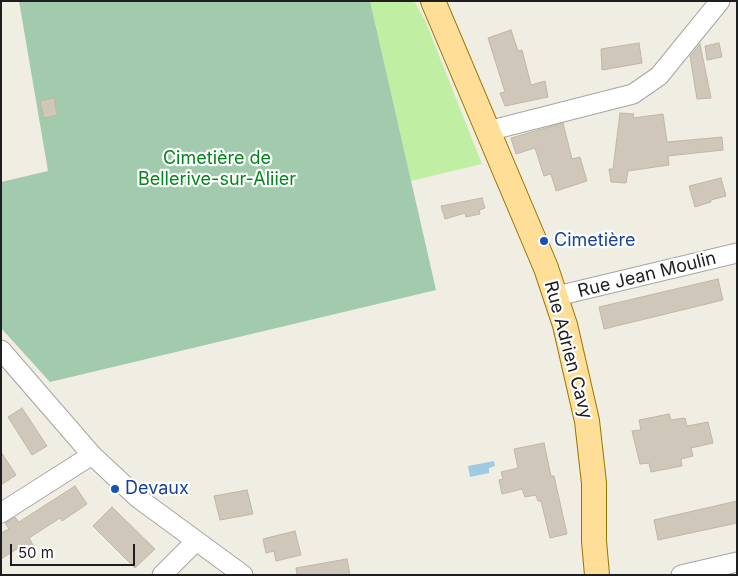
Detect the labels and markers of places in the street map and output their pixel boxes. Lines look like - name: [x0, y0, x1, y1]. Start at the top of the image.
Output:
- place label: Cimetière: [554, 230, 635, 252]
- marker: Cimetière: [538, 235, 550, 247]
- place label: Devaux: [125, 478, 189, 500]
- marker: Devaux: [109, 483, 121, 495]

